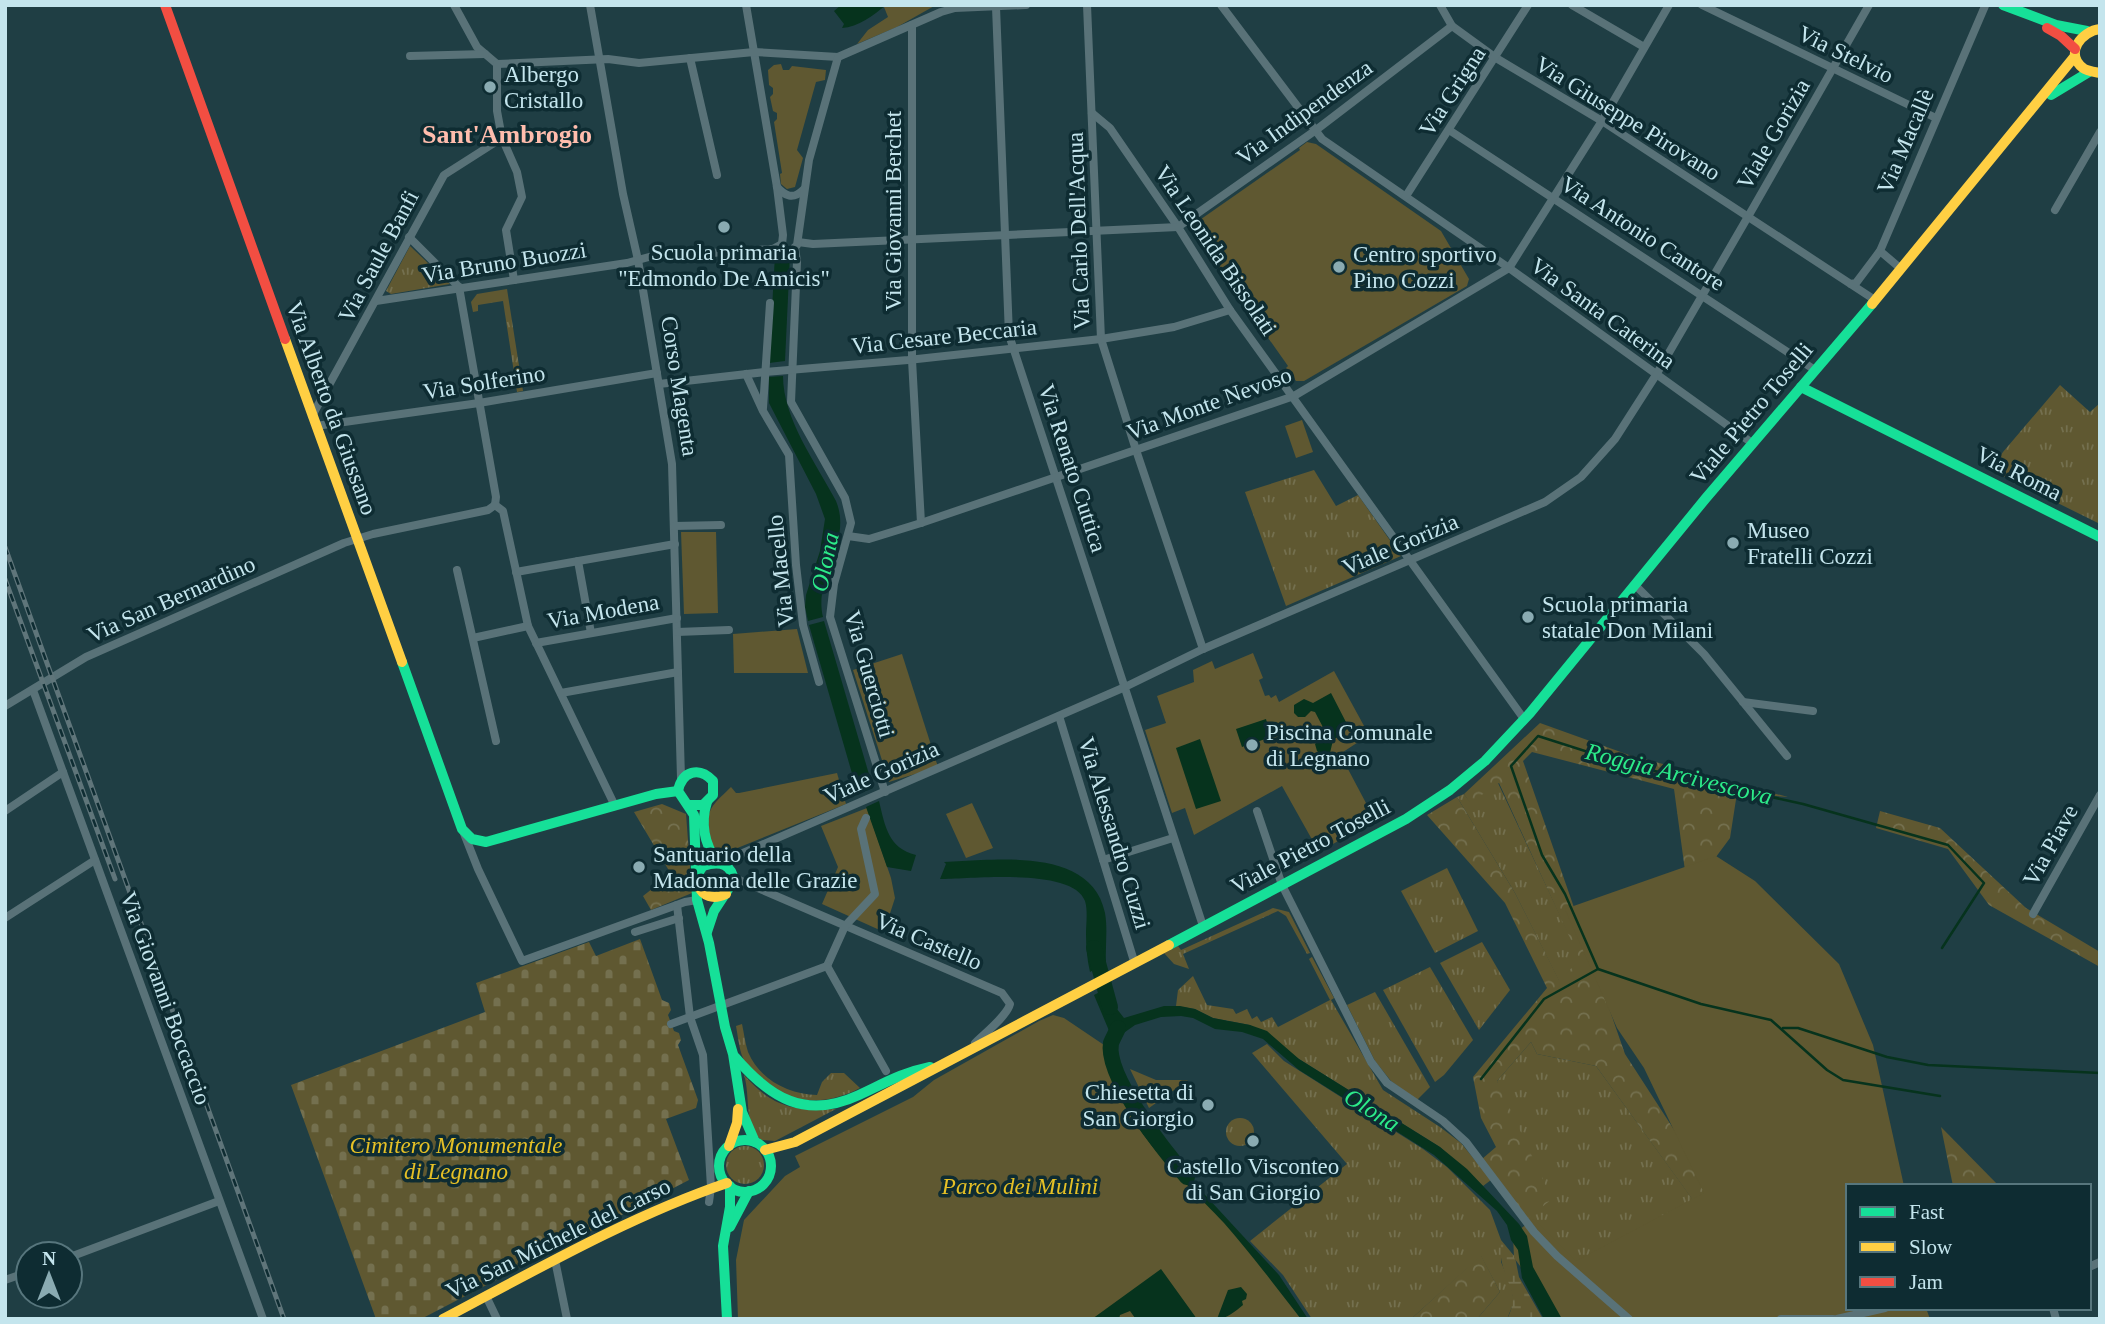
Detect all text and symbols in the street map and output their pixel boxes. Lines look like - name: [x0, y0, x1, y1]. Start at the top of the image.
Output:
- street label: Via Stelvio: [1794, 21, 1897, 88]
- street label: Via Grigna: [1414, 42, 1491, 141]
- street label: Via Giuseppe Pirovano: [1531, 51, 1725, 186]
- street label: Via Indipendenza: [1232, 55, 1377, 170]
- place label: Albergo Cristallo: [504, 62, 583, 113]
- street label: Viale Gorizia: [1732, 75, 1815, 194]
- marker: Albergo Cristallo: [482, 79, 498, 95]
- street label: Via Macallè: [1872, 85, 1939, 197]
- street label: Via Giovanni Berchet: [881, 110, 906, 311]
- district label: Sant'Ambrogio: [422, 120, 592, 149]
- street label: Via Carlo Dell'Acqua: [1063, 132, 1094, 330]
- street label: Via Leonida Bissolati: [1150, 161, 1282, 340]
- street label: Via Antonio Cantore: [1556, 171, 1729, 296]
- street label: Via Saule Banfi: [333, 186, 424, 326]
- marker: Scuola primaria "Edmondo De Amicis": [716, 219, 732, 235]
- street label: Via Bruno Buozzi: [420, 237, 588, 288]
- place label: Scuola primaria "Edmondo De Amicis": [618, 240, 830, 291]
- place label: Centro sportivo Pino Cozzi: [1353, 242, 1497, 293]
- street label: Via Santa Caterina: [1526, 253, 1680, 374]
- marker: Centro sportivo Pino Cozzi: [1331, 259, 1347, 275]
- street label: Via Alberto da Giussano: [281, 298, 382, 518]
- street label: Corso Magenta: [656, 314, 703, 458]
- street label: Via Cesare Beccaria: [850, 314, 1038, 359]
- street label: Viale Pietro Toselli: [1685, 338, 1818, 489]
- street label: Via Solferino: [421, 361, 547, 404]
- street label: Via Monte Nevoso: [1123, 362, 1295, 445]
- street label: Via Renato Cuttica: [1034, 381, 1111, 555]
- street label: Via Roma: [1972, 441, 2066, 506]
- street label: Viale Gorizia: [1339, 509, 1462, 580]
- street label: Via Macello: [762, 513, 799, 628]
- place label: Museo Fratelli Cozzi: [1747, 518, 1873, 569]
- water label: Olona: [806, 530, 844, 594]
- marker: Museo Fratelli Cozzi: [1725, 535, 1741, 551]
- street label: Via San Bernardino: [83, 551, 259, 648]
- street label: Via Modena: [545, 589, 661, 634]
- place label: Scuola primaria statale Don Milani: [1542, 592, 1713, 643]
- street label: Via Guerciotti: [839, 608, 900, 740]
- marker: Scuola primaria statale Don Milani: [1520, 609, 1536, 625]
- place label: Piscina Comunale di Legnano: [1266, 720, 1433, 771]
- street label: Via Alessandro Cuzzi: [1073, 734, 1156, 932]
- street label: Viale Gorizia: [820, 736, 943, 809]
- marker: Piscina Comunale di Legnano: [1244, 737, 1260, 753]
- water label: Roggia Arcivescova: [1582, 738, 1775, 810]
- street label: Viale Pietro Toselli: [1226, 794, 1394, 899]
- street label: Via Piave: [2018, 800, 2083, 890]
- place label: Santuario della Madonna delle Grazie: [653, 842, 857, 893]
- marker: Santuario della Madonna delle Grazie: [631, 859, 647, 875]
- street label: Via Giovanni Boccaccio: [115, 888, 216, 1108]
- street label: Via Castello: [872, 908, 986, 975]
- place label: Chiesetta di San Giorgio: [1083, 1080, 1194, 1131]
- water label: Olona: [1340, 1083, 1404, 1137]
- marker: Chiesetta di San Giorgio: [1200, 1097, 1216, 1113]
- park label: Cimitero Monumentale di Legnano: [349, 1133, 563, 1184]
- marker: Castello Visconteo di San Giorgio: [1245, 1133, 1261, 1149]
- place label: Castello Visconteo di San Giorgio: [1167, 1154, 1339, 1205]
- street label: Via San Michele del Carso: [442, 1173, 674, 1304]
- park label: Parco dei Mulini: [941, 1174, 1098, 1199]
- legend: [1846, 1184, 2091, 1310]
- text: Fast: [1909, 1200, 1944, 1224]
- text: Slow: [1909, 1235, 1953, 1259]
- north arrow: [14, 1240, 84, 1310]
- text: N: [42, 1248, 56, 1269]
- text: Jam: [1909, 1270, 1943, 1294]

